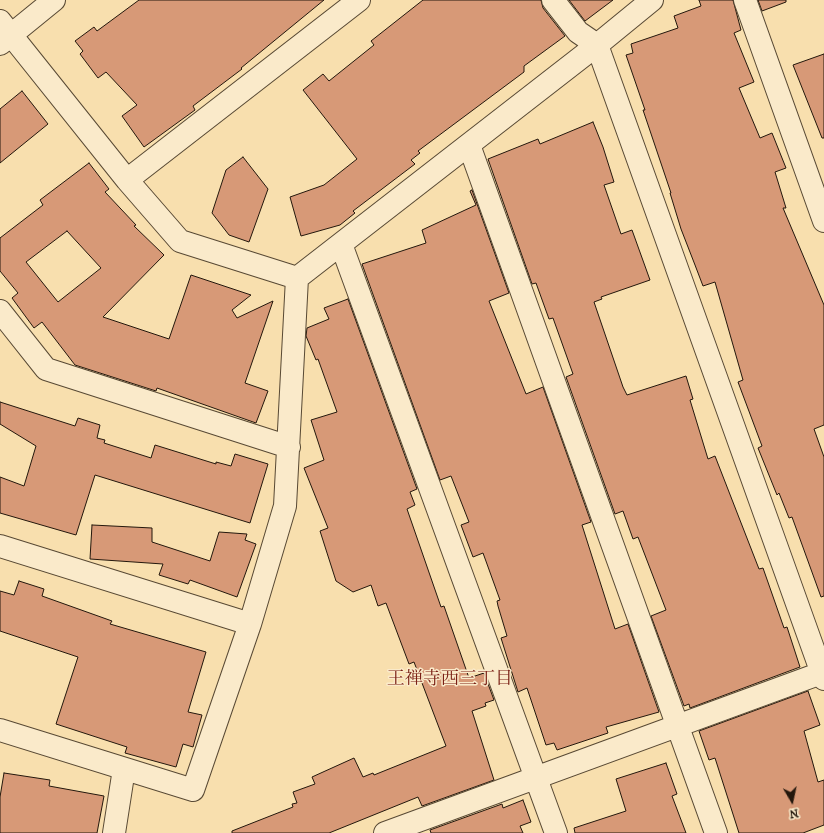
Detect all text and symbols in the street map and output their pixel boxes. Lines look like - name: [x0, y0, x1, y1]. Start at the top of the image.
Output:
- district label: 王禅寺西三丁目: [387, 669, 513, 691]
- north arrow: [772, 781, 812, 821]
- text: N: [788, 805, 799, 820]

